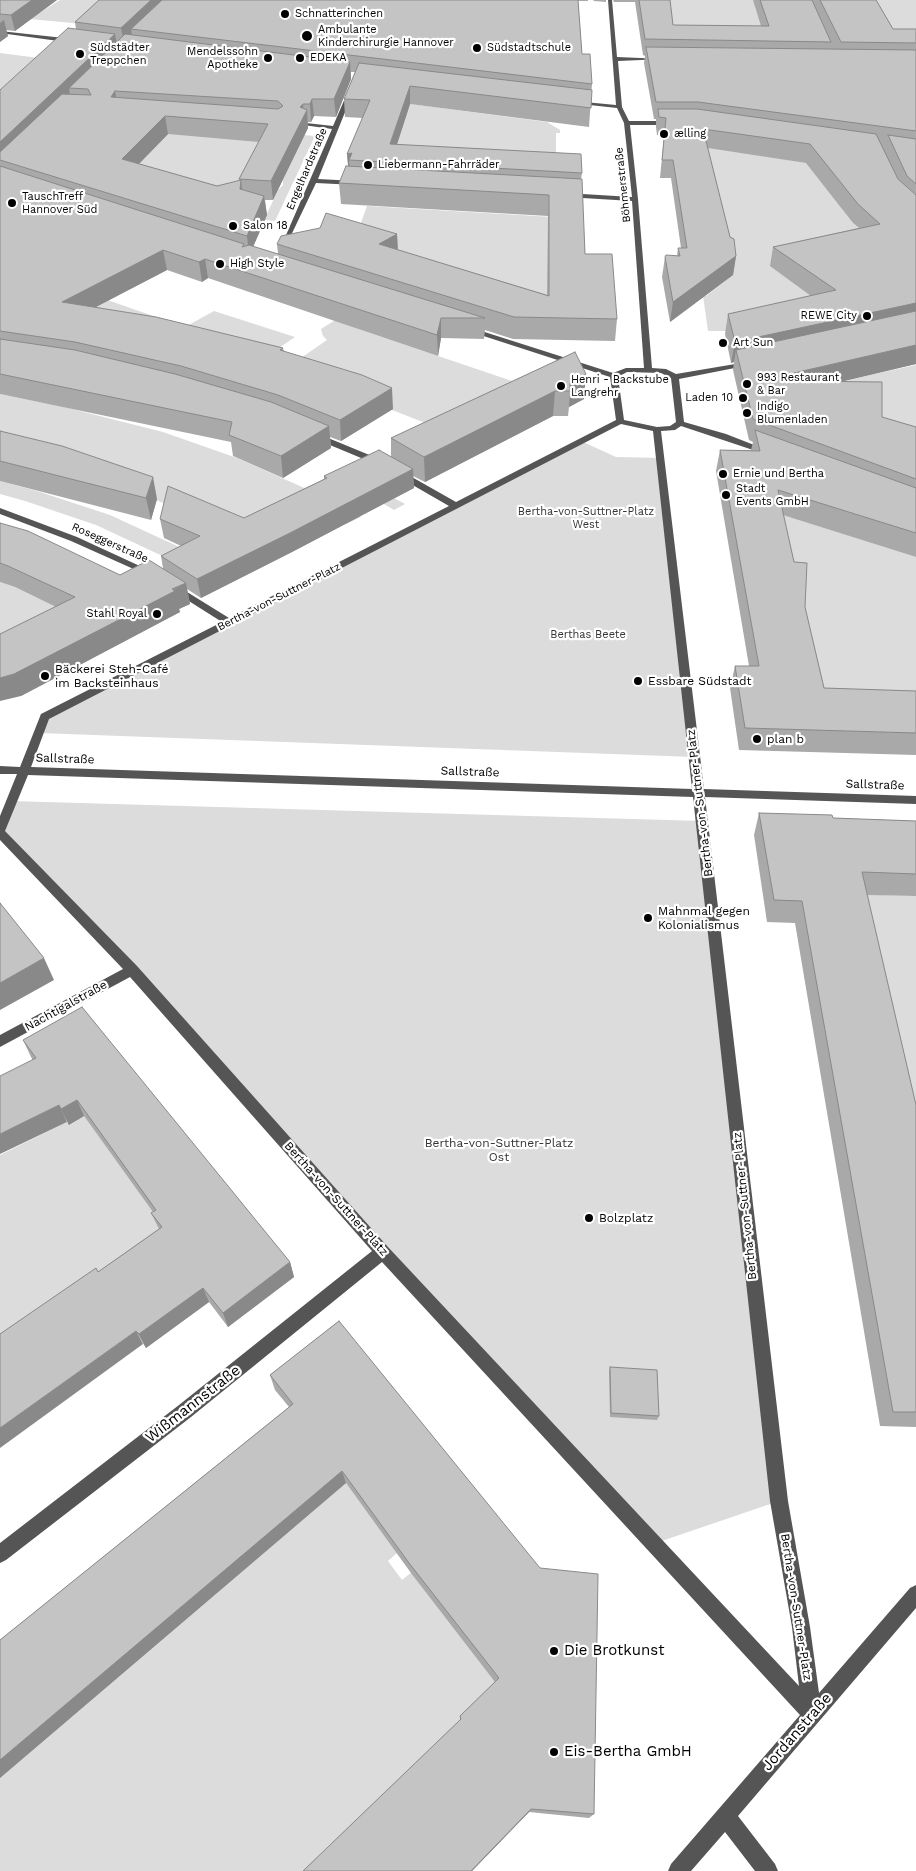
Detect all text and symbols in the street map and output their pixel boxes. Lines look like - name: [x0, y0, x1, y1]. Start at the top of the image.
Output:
- place label: Schnatterinchen: [295, 7, 383, 21]
- marker: Schnatterinchen: [279, 8, 291, 20]
- place label: Ambulante Kinderchirurgie Hannover: [318, 23, 454, 49]
- marker: Ambulante Kinderchirurgie Hannover: [300, 29, 314, 43]
- place label: Südstädter Treppchen: [90, 41, 150, 67]
- place label: Südstadtschule: [487, 41, 571, 55]
- marker: Südstadtschule: [471, 42, 483, 54]
- place label: Mendelssohn Apotheke: [187, 45, 258, 71]
- marker: Südstädter Treppchen: [74, 48, 86, 60]
- place label: EDEKA: [310, 51, 346, 65]
- marker: Mendelssohn Apotheke: [262, 52, 274, 64]
- marker: EDEKA: [294, 52, 306, 64]
- street label: Engelhardstraße: [284, 126, 330, 212]
- place label: ælling: [674, 127, 706, 141]
- marker: ælling: [658, 128, 670, 140]
- street label: Böhmerstraße: [612, 147, 634, 223]
- place label: Liebermann-Fahrräder: [378, 158, 499, 172]
- marker: Liebermann-Fahrräder: [362, 159, 374, 171]
- place label: TauschTreff Hannover Süd: [22, 190, 97, 216]
- marker: TauschTreff Hannover Süd: [6, 197, 18, 209]
- place label: Salon 18: [243, 219, 288, 233]
- marker: Salon 18: [227, 220, 239, 232]
- place label: High Style: [230, 257, 284, 271]
- marker: High Style: [214, 258, 226, 270]
- place label: REWE City: [801, 309, 857, 323]
- marker: REWE City: [861, 310, 873, 322]
- place label: Art Sun: [733, 336, 773, 350]
- marker: Art Sun: [717, 337, 729, 349]
- place label: 993 Restaurant & Bar: [757, 371, 839, 397]
- place label: Henri - Backstube Langrehr: [571, 373, 669, 399]
- marker: 993 Restaurant & Bar: [741, 378, 753, 390]
- marker: Henri - Backstube Langrehr: [555, 380, 567, 392]
- place label: Laden 10: [685, 391, 733, 405]
- marker: Laden 10: [737, 392, 749, 404]
- place label: Indigo Blumenladen: [757, 400, 828, 426]
- marker: Indigo Blumenladen: [741, 407, 753, 419]
- place label: Ernie und Bertha: [733, 467, 824, 481]
- marker: Ernie und Bertha: [717, 468, 729, 480]
- place label: Stadt Events GmbH: [736, 482, 809, 508]
- marker: Stadt Events GmbH: [720, 489, 732, 501]
- park label: Bertha-von-Suttner-Platz West: [518, 505, 654, 531]
- street label: Roseggerstraße: [70, 520, 150, 566]
- street label: Bertha-von-Suttner-Platz: [215, 560, 343, 634]
- place label: Stahl Royal: [87, 607, 147, 621]
- marker: Stahl Royal: [151, 608, 163, 620]
- park label: Berthas Beete: [550, 628, 626, 642]
- place label: Bäckerei Steh-Café im Backsteinhaus: [55, 662, 168, 690]
- marker: Bäckerei Steh-Café im Backsteinhaus: [39, 670, 51, 682]
- place label: Essbare Südstadt: [648, 674, 752, 688]
- marker: Essbare Südstadt: [632, 675, 644, 687]
- street label: Bertha-von-Suttner-Platz: [684, 728, 716, 878]
- place label: plan b: [767, 732, 804, 746]
- marker: plan b: [751, 733, 763, 745]
- street label: Sallstraße: [35, 751, 95, 767]
- street label: Sallstraße: [440, 764, 500, 780]
- street label: Sallstraße: [845, 777, 905, 793]
- place label: Mahnmal gegen Kolonialismus: [658, 904, 750, 932]
- marker: Mahnmal gegen Kolonialismus: [642, 912, 654, 924]
- street label: Nachtigalstraße: [22, 977, 110, 1035]
- street label: Bertha-von-Suttner-Platz: [730, 1131, 760, 1281]
- park label: Bertha-von-Suttner-Platz Ost: [425, 1136, 573, 1164]
- street label: Bertha-von-Suttner-Platz: [281, 1139, 391, 1259]
- place label: Bolzplatz: [599, 1211, 653, 1225]
- marker: Bolzplatz: [583, 1212, 595, 1224]
- street label: Wißmannstraße: [142, 1361, 244, 1447]
- street label: Bertha-von-Suttner-Platz: [777, 1532, 815, 1682]
- place label: Die Brotkunst: [564, 1642, 665, 1660]
- marker: Die Brotkunst: [548, 1645, 560, 1657]
- street label: Jordanstraße: [758, 1690, 836, 1774]
- place label: Eis-Bertha GmbH: [564, 1743, 692, 1761]
- marker: Eis-Bertha GmbH: [548, 1746, 560, 1758]

